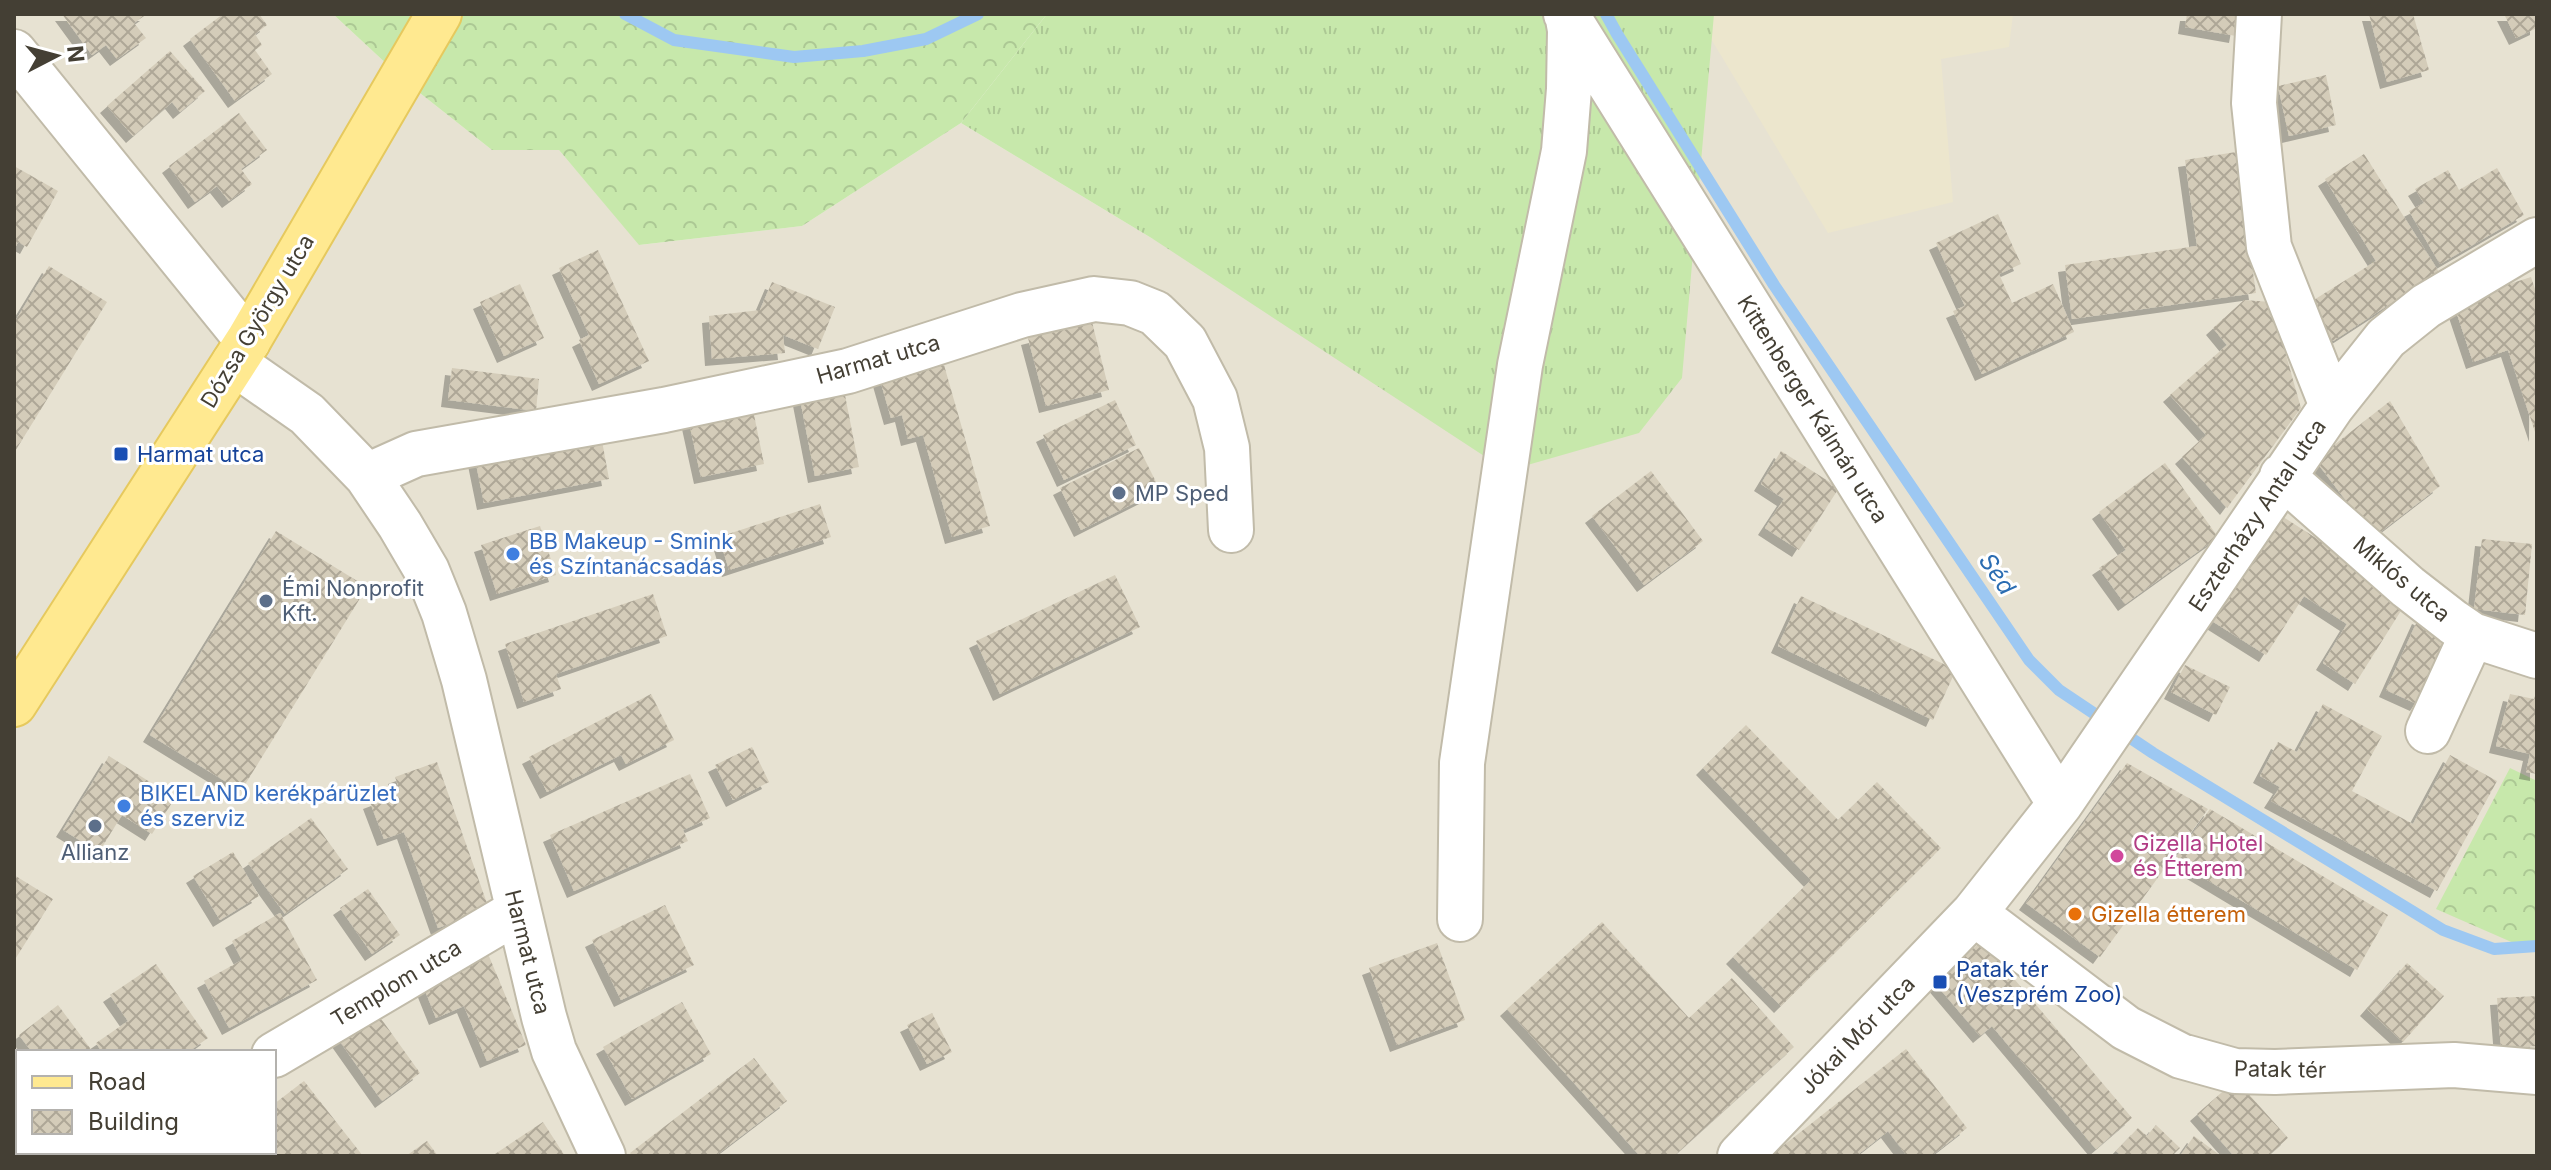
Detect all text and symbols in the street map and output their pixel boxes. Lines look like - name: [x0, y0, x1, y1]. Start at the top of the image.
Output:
- north arrow: [16, 16, 96, 96]
- text: N: [62, 44, 90, 64]
- street label: Dózsa György utca: [195, 230, 319, 412]
- street label: Kittenberger Kálmán utca: [1732, 290, 1894, 528]
- street label: Harmat utca: [813, 329, 943, 389]
- street label: Eszterházy Antal utca: [2183, 414, 2331, 616]
- place label: Harmat utca: [137, 441, 264, 467]
- marker: Harmat utca: [112, 445, 130, 463]
- place label: MP Sped: [1135, 480, 1229, 506]
- marker: MP Sped: [1110, 484, 1128, 502]
- place label: BB Makeup - Smink és Színtanácsadás: [529, 528, 733, 579]
- street label: Miklós utca: [2348, 531, 2456, 627]
- marker: BB Makeup - Smink és Színtanácsadás: [504, 545, 522, 563]
- water label: Séd: [1973, 547, 2022, 600]
- place label: Émi Nonprofit Kft.: [282, 575, 424, 626]
- marker: Émi Nonprofit Kft.: [257, 592, 275, 610]
- place label: BIKELAND kerékpárüzlet és szerviz: [140, 780, 397, 831]
- marker: BIKELAND kerékpárüzlet és szerviz: [115, 797, 133, 815]
- marker: Allianz: [86, 817, 104, 835]
- place label: Gizella Hotel és Étterem: [2133, 830, 2263, 881]
- place label: Allianz: [61, 839, 129, 865]
- marker: Gizella Hotel és Étterem: [2108, 847, 2126, 865]
- street label: Harmat utca: [500, 887, 556, 1017]
- place label: Gizella étterem: [2091, 901, 2246, 927]
- marker: Gizella étterem: [2066, 905, 2084, 923]
- street label: Templom utca: [326, 934, 466, 1032]
- place label: Patak tér (Veszprém Zoo): [1956, 956, 2122, 1007]
- street label: Jókai Mór utca: [1794, 970, 1920, 1100]
- marker: Patak tér (Veszprém Zoo): [1931, 973, 1949, 991]
- legend: [16, 1050, 276, 1154]
- street label: Patak tér: [2234, 1055, 2326, 1083]
- text: Road: [88, 1067, 146, 1096]
- text: Building: [88, 1107, 179, 1136]

